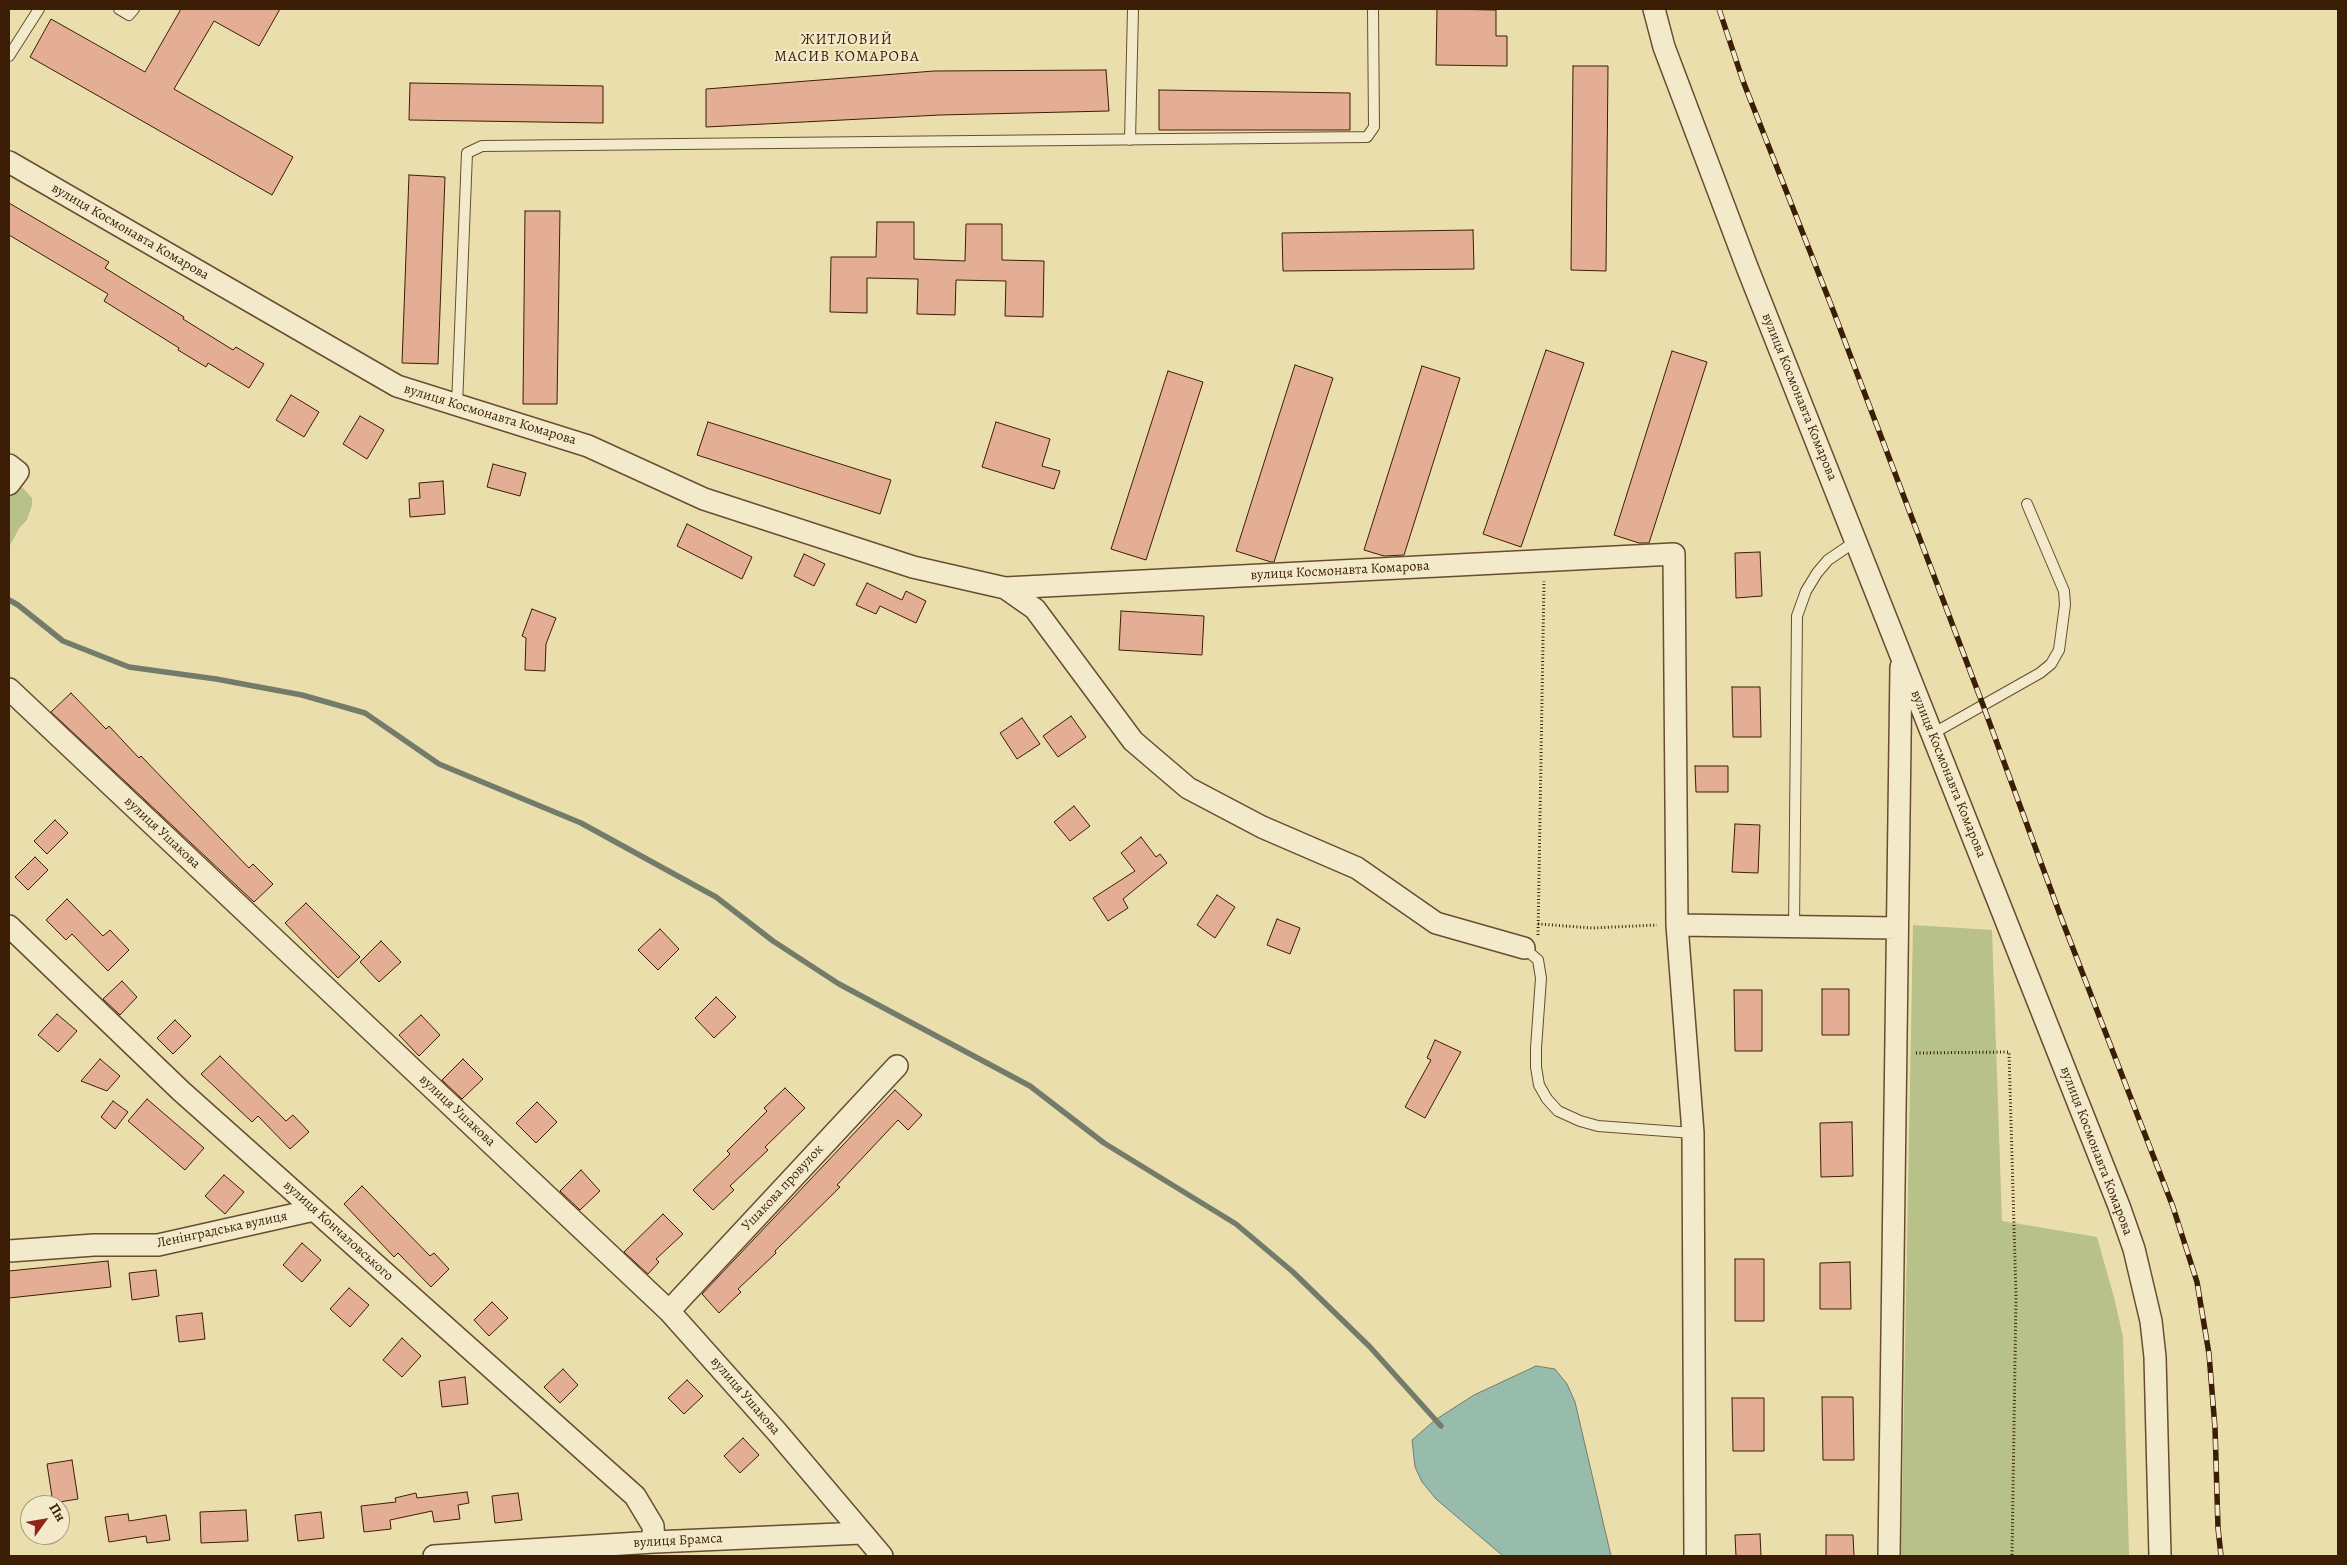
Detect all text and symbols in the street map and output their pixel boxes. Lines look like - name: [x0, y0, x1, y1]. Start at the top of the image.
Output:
- district label: ЖИТЛОВИЙ МАСИВ КОМАРОВА: [773, 31, 921, 66]
- street label: вулиця Космонавта Комарова: [48, 180, 212, 284]
- street label: вулиця Космонавта Комарова: [1758, 311, 1840, 483]
- street label: вулиця Космонавта Комарова: [402, 381, 578, 449]
- street label: вулиця Космонавта Комарова: [1250, 558, 1430, 584]
- street label: вулиця Космонавта Комарова: [1907, 688, 1989, 860]
- street label: вулиця Ушакова: [120, 793, 204, 873]
- street label: вулиця Космонавта Комарова: [2056, 1064, 2136, 1238]
- street label: вулиця Ушакова: [415, 1071, 499, 1151]
- street label: Ушакова провулок: [739, 1141, 827, 1235]
- street label: вулиця Кончаловського: [280, 1177, 396, 1285]
- street label: Ленінградська вулиця: [155, 1208, 289, 1252]
- street label: вулиця Ушакова: [706, 1353, 784, 1439]
- north arrow: [20, 1495, 70, 1545]
- text: Пн: [44, 1500, 70, 1525]
- street label: вулиця Брамса: [633, 1530, 723, 1552]

